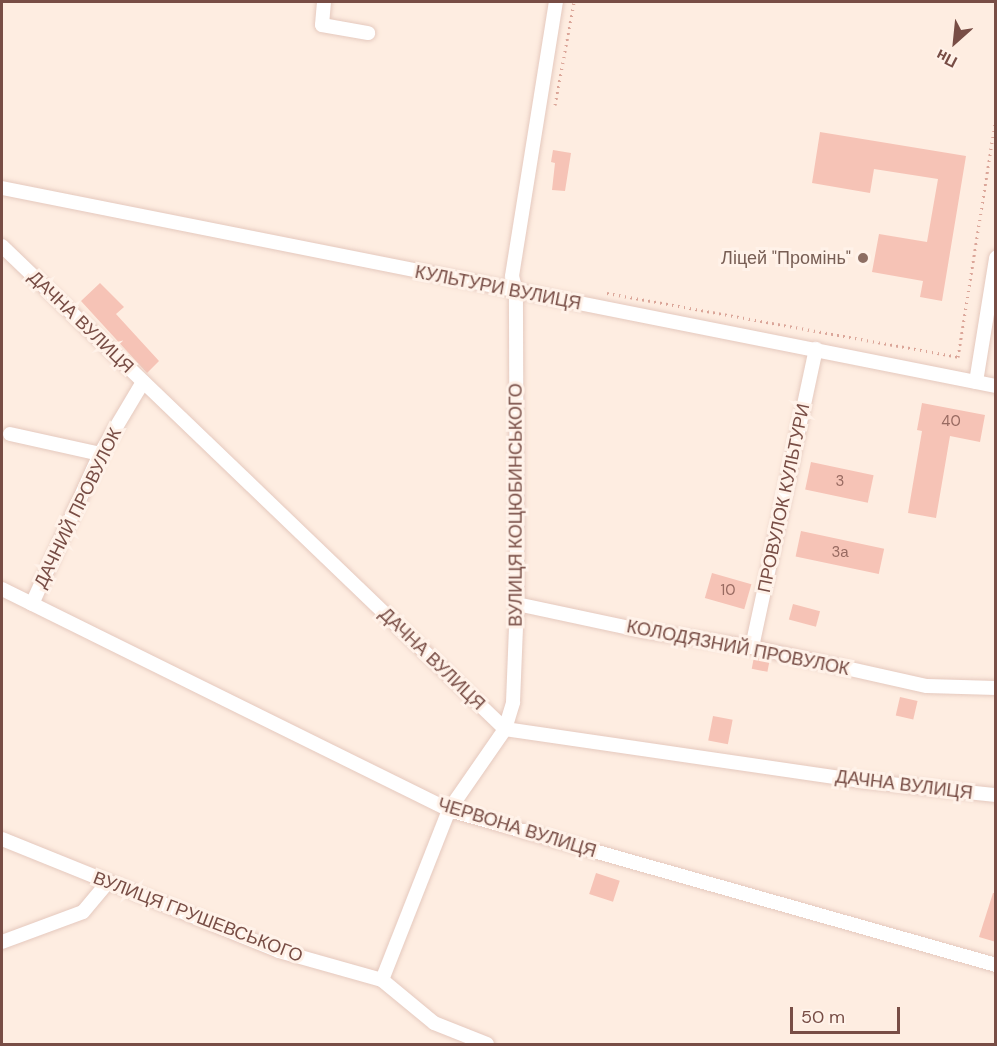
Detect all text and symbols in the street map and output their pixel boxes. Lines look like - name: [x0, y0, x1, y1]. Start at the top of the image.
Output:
- north arrow: [925, 12, 985, 72]
- text: Пн: [932, 44, 961, 73]
- place label: Ліцей "Промінь": [721, 247, 851, 269]
- marker: Ліцей "Промінь": [856, 251, 870, 265]
- street label: КУЛЬТУРИ ВУЛИЦЯ: [413, 261, 583, 315]
- street label: ДАЧНА ВУЛИЦЯ: [24, 266, 138, 378]
- street label: ВУЛИЦЯ КОЦЮБИНСЬКОГО: [505, 383, 527, 627]
- street label: ПРОВУЛОК КУЛЬТУРИ: [753, 402, 815, 594]
- house number: 40: [941, 413, 961, 431]
- street label: ДАЧНИЙ ПРОВУЛОК: [30, 424, 126, 592]
- house number: 3: [836, 473, 844, 491]
- house number: 3а: [831, 544, 849, 562]
- house number: 10: [721, 582, 735, 600]
- street label: ДАЧНА ВУЛИЦЯ: [375, 603, 489, 715]
- street label: КОЛОДЯЗНИЙ ПРОВУЛОК: [625, 616, 851, 680]
- street label: ДАЧНА ВУЛИЦЯ: [834, 766, 974, 804]
- street label: ЧЕРВОНА ВУЛИЦЯ: [435, 794, 599, 862]
- street label: ВУЛИЦЯ ГРУШЕВСЬКОГО: [90, 867, 306, 967]
- scale bar: [793, 995, 902, 1033]
- text: 50 m: [801, 1005, 845, 1029]

